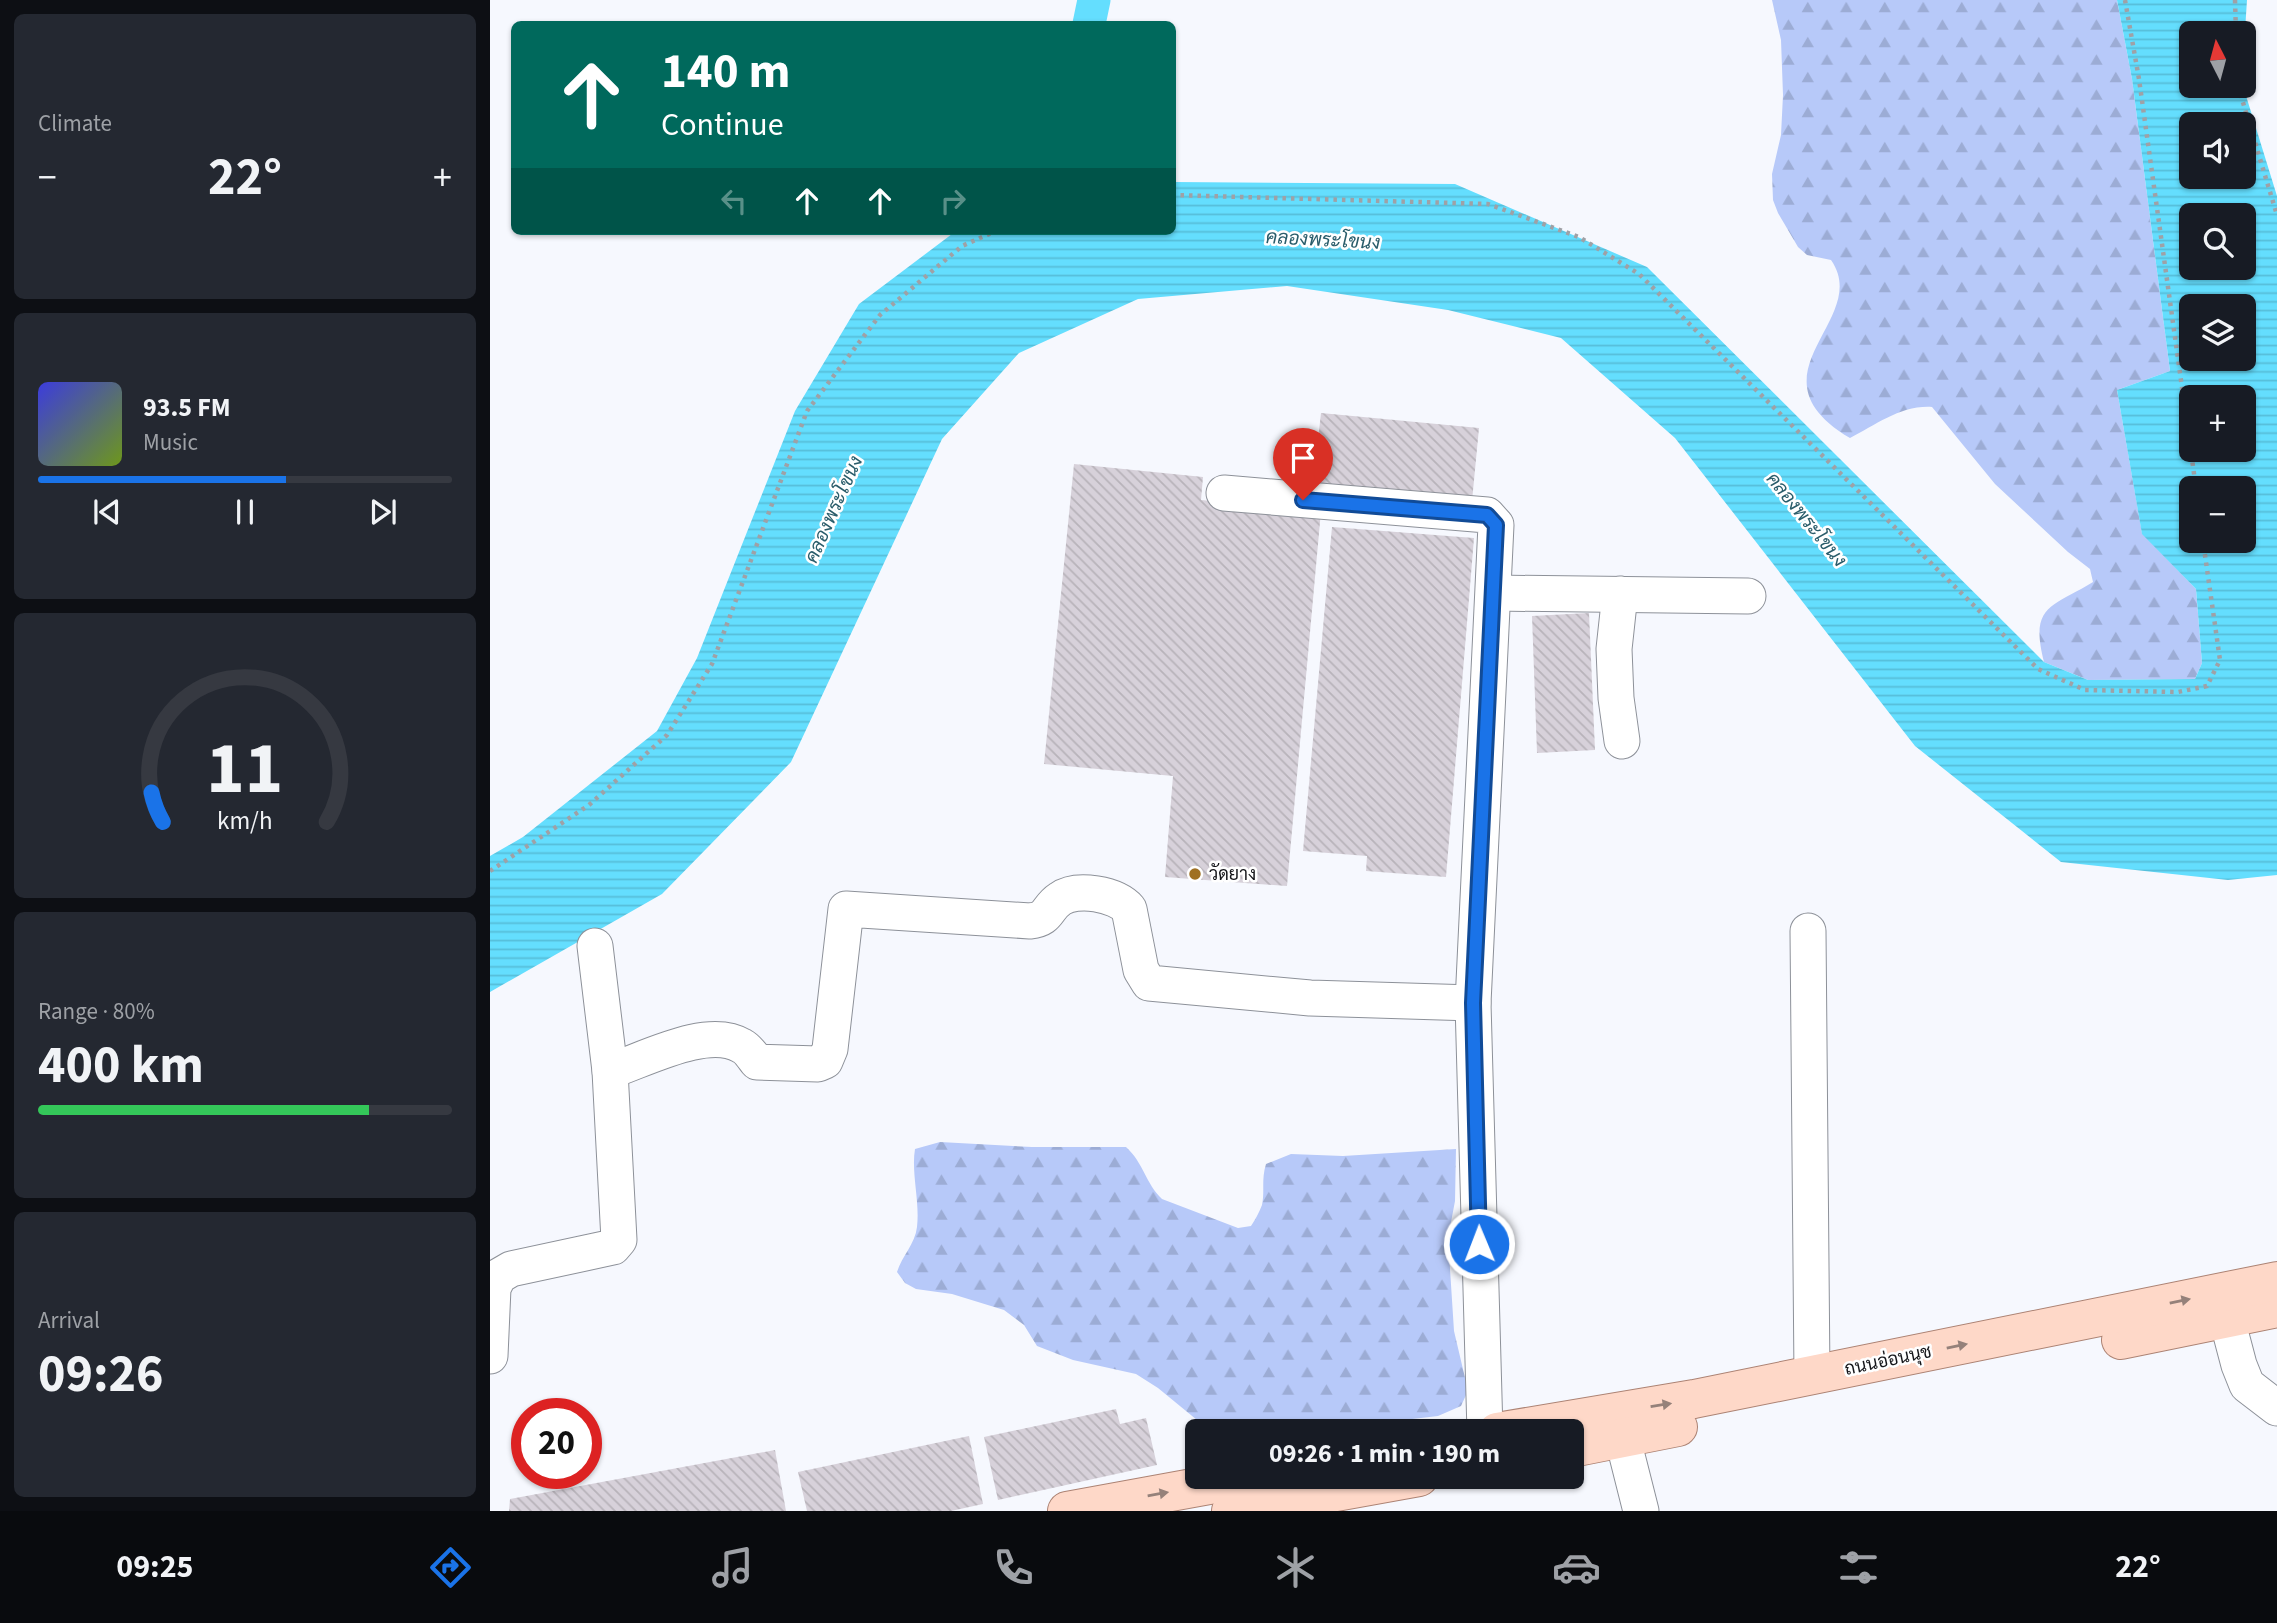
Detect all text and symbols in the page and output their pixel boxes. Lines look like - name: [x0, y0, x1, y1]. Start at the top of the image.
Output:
- north arrow: [2179, 21, 2256, 98]
- map controls: [2179, 21, 2256, 553]
- text: 140 m: [661, 37, 790, 107]
- icon: ahead: [546, 49, 637, 140]
- text: Continue: [661, 102, 784, 148]
- text: Climate: [38, 107, 112, 140]
- button: sound: [2179, 112, 2256, 189]
- text: 22°: [208, 141, 282, 215]
- text: −: [38, 151, 57, 205]
- text: +: [433, 151, 452, 205]
- icon: left: [715, 182, 753, 220]
- icon: ahead: [788, 182, 826, 220]
- icon: ahead: [861, 182, 899, 220]
- icon: right: [934, 182, 972, 220]
- button: search: [2179, 203, 2256, 280]
- water label: คลองพระโขนง: [1265, 224, 1381, 257]
- button: layers: [2179, 294, 2256, 371]
- button: +: [2179, 385, 2256, 462]
- text: 93.5 FM: [143, 389, 231, 426]
- text: Music: [143, 426, 198, 459]
- pin: [1273, 428, 1333, 500]
- icon: arrive: [1284, 439, 1322, 477]
- water label: คลองพระโขนง: [799, 451, 870, 567]
- water label: คลองพระโขนง: [1759, 467, 1853, 573]
- button: −: [2179, 476, 2256, 553]
- icon: previous: [88, 493, 126, 531]
- icon: pause: [226, 493, 264, 531]
- icon: next: [364, 493, 402, 531]
- text: 11: [207, 717, 283, 821]
- text: km/h: [217, 802, 273, 838]
- place label: วัดยาง: [1209, 862, 1256, 887]
- marker: วัดยาง: [1187, 866, 1203, 882]
- text: Range · 80%: [38, 995, 155, 1028]
- text: 400 km: [38, 1029, 204, 1103]
- position arrow: [1442, 1207, 1516, 1281]
- one-way arrow: [2169, 1295, 2191, 1306]
- text: Arrival: [38, 1304, 100, 1337]
- text: 09:26: [38, 1338, 163, 1412]
- street label: ถนนอ่อนนุช: [1842, 1339, 1934, 1382]
- one-way arrow: [1946, 1341, 1968, 1352]
- speed limit sign: 20: [511, 1398, 602, 1489]
- one-way arrow: [1650, 1399, 1672, 1410]
- text: 09:26 · 1 min · 190 m: [1269, 1435, 1500, 1472]
- one-way arrow: [1147, 1489, 1169, 1500]
- icon: directions: [426, 1543, 475, 1592]
- icon: music: [708, 1543, 757, 1592]
- icon: phone: [989, 1543, 1038, 1592]
- icon: climate: [1271, 1543, 1320, 1592]
- icon: car: [1552, 1543, 1601, 1592]
- icon: filters: [1834, 1543, 1883, 1592]
- text: 09:25: [116, 1544, 193, 1590]
- text: 22°: [2115, 1544, 2161, 1590]

